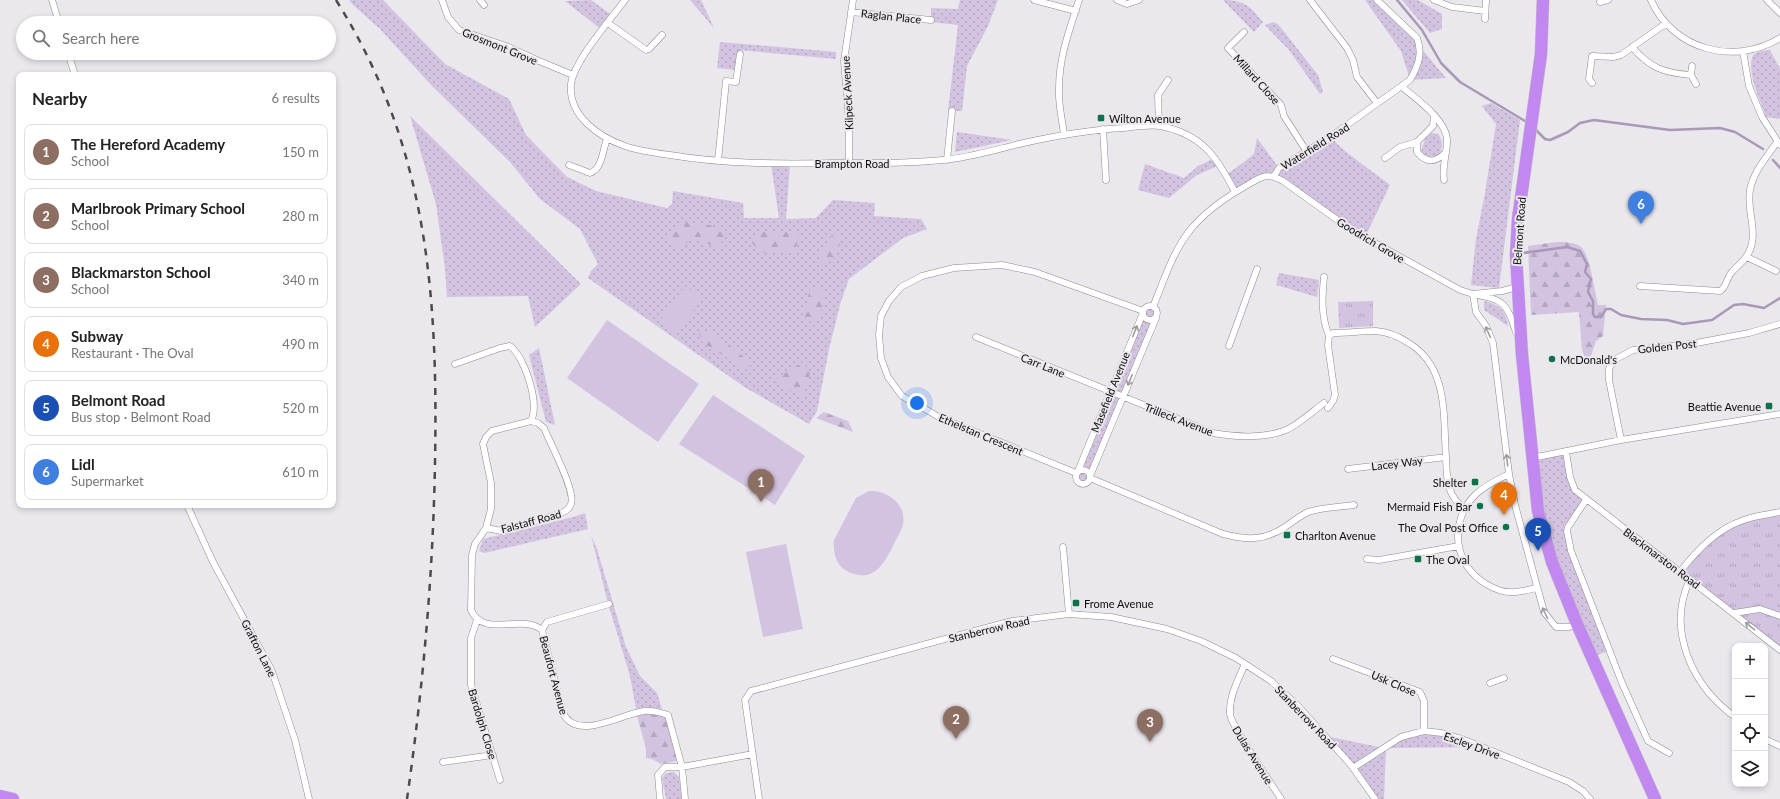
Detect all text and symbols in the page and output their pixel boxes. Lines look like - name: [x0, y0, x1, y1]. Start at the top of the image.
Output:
- street label: Raglan Place: [860, 6, 922, 26]
- search box: [16, 16, 336, 60]
- street label: Grosmont Grove: [460, 25, 540, 67]
- icon: search: [30, 27, 52, 49]
- text: Search here: [62, 29, 139, 47]
- street label: Millard Close: [1231, 51, 1283, 107]
- street label: Kilpeck Avenue: [839, 55, 855, 130]
- text: Nearby: [32, 88, 87, 109]
- text: 6 results: [272, 90, 320, 106]
- place label: Wilton Avenue: [1109, 112, 1181, 125]
- marker: Wilton Avenue: [1096, 113, 1106, 123]
- street label: Waterfield Road: [1278, 120, 1352, 172]
- text: The Hereford Academy: [71, 135, 225, 153]
- text: 1: [42, 144, 50, 160]
- text: 150 m: [282, 144, 319, 160]
- text: School: [71, 153, 109, 169]
- street label: Brampton Road: [814, 157, 890, 170]
- pin: 6: [1628, 191, 1654, 224]
- street label: Belmont Road: [1510, 197, 1528, 265]
- text: Marlbrook Primary School: [71, 199, 245, 217]
- text: 2: [42, 208, 50, 224]
- text: 280 m: [282, 208, 319, 224]
- street label: Goodrich Grove: [1335, 215, 1407, 265]
- text: School: [71, 217, 109, 233]
- text: Blackmarston School: [71, 263, 211, 281]
- text: 3: [42, 272, 50, 288]
- text: 340 m: [282, 272, 319, 288]
- text: School: [71, 281, 109, 297]
- one-way arrow: [1132, 326, 1139, 338]
- one-way arrow: [1484, 326, 1491, 338]
- text: Subway: [71, 327, 123, 345]
- text: 4: [42, 336, 50, 352]
- text: 490 m: [282, 336, 319, 352]
- street label: Golden Post: [1637, 336, 1697, 356]
- text: Restaurant · The Oval: [71, 345, 194, 361]
- street label: Carr Lane: [1019, 350, 1067, 380]
- street label: Masefield Avenue: [1088, 350, 1132, 434]
- place label: McDonald's: [1560, 353, 1617, 366]
- marker: McDonald's: [1547, 354, 1557, 364]
- one-way arrow: [1126, 373, 1134, 385]
- text: Belmont Road: [71, 391, 165, 409]
- your location: [907, 393, 927, 413]
- text: 5: [42, 400, 50, 416]
- text: 520 m: [282, 400, 319, 416]
- street label: Trilleck Avenue: [1143, 400, 1215, 438]
- place label: Beattie Avenue: [1688, 400, 1761, 413]
- marker: Beattie Avenue: [1764, 401, 1774, 411]
- text: Bus stop · Belmont Road: [71, 409, 211, 425]
- street label: Ethelstan Crescent: [937, 410, 1025, 458]
- street label: Lacey Way: [1371, 453, 1424, 473]
- one-way arrow: [1503, 454, 1511, 467]
- text: Lidl: [71, 455, 95, 473]
- text: 6: [42, 464, 50, 480]
- text: 610 m: [282, 464, 319, 480]
- pin: 1: [748, 469, 774, 502]
- text: Supermarket: [71, 473, 144, 489]
- place label: Shelter: [1433, 476, 1467, 489]
- marker: Shelter: [1470, 477, 1480, 487]
- pin: 4: [1491, 482, 1517, 515]
- place label: Mermaid Fish Bar: [1387, 500, 1472, 513]
- marker: Mermaid Fish Bar: [1475, 501, 1485, 511]
- street label: Falstaff Road: [499, 507, 563, 535]
- pin: 5: [1525, 518, 1551, 551]
- place label: The Oval Post Office: [1398, 521, 1498, 534]
- marker: The Oval Post Office: [1501, 522, 1511, 532]
- street label: Blackmarston Road: [1621, 525, 1703, 591]
- place label: Charlton Avenue: [1295, 529, 1376, 542]
- marker: Charlton Avenue: [1282, 530, 1292, 540]
- place label: The Oval: [1426, 553, 1470, 566]
- marker: The Oval: [1413, 554, 1423, 564]
- place label: Frome Avenue: [1084, 597, 1154, 610]
- marker: Frome Avenue: [1071, 598, 1081, 608]
- one-way arrow: [1541, 607, 1549, 619]
- street label: Stanberrow Road: [947, 613, 1031, 645]
- street label: Grafton Lane: [239, 617, 279, 679]
- one-way arrow: [1744, 621, 1755, 630]
- street label: Beaufort Avenue: [537, 634, 571, 716]
- map controls: [1732, 643, 1768, 787]
- button: +: [1732, 643, 1768, 679]
- street label: Usk Close: [1369, 668, 1419, 698]
- button: −: [1732, 679, 1768, 715]
- street label: Stanberrow Road: [1273, 683, 1339, 751]
- street label: Bardolph Close: [466, 687, 500, 761]
- pin: 2: [943, 706, 969, 739]
- pin: 3: [1137, 709, 1163, 742]
- button: locate: [1732, 715, 1768, 751]
- street label: Dulas Avenue: [1230, 724, 1276, 787]
- street label: Escley Drive: [1442, 729, 1502, 761]
- button: layers: [1732, 751, 1768, 787]

